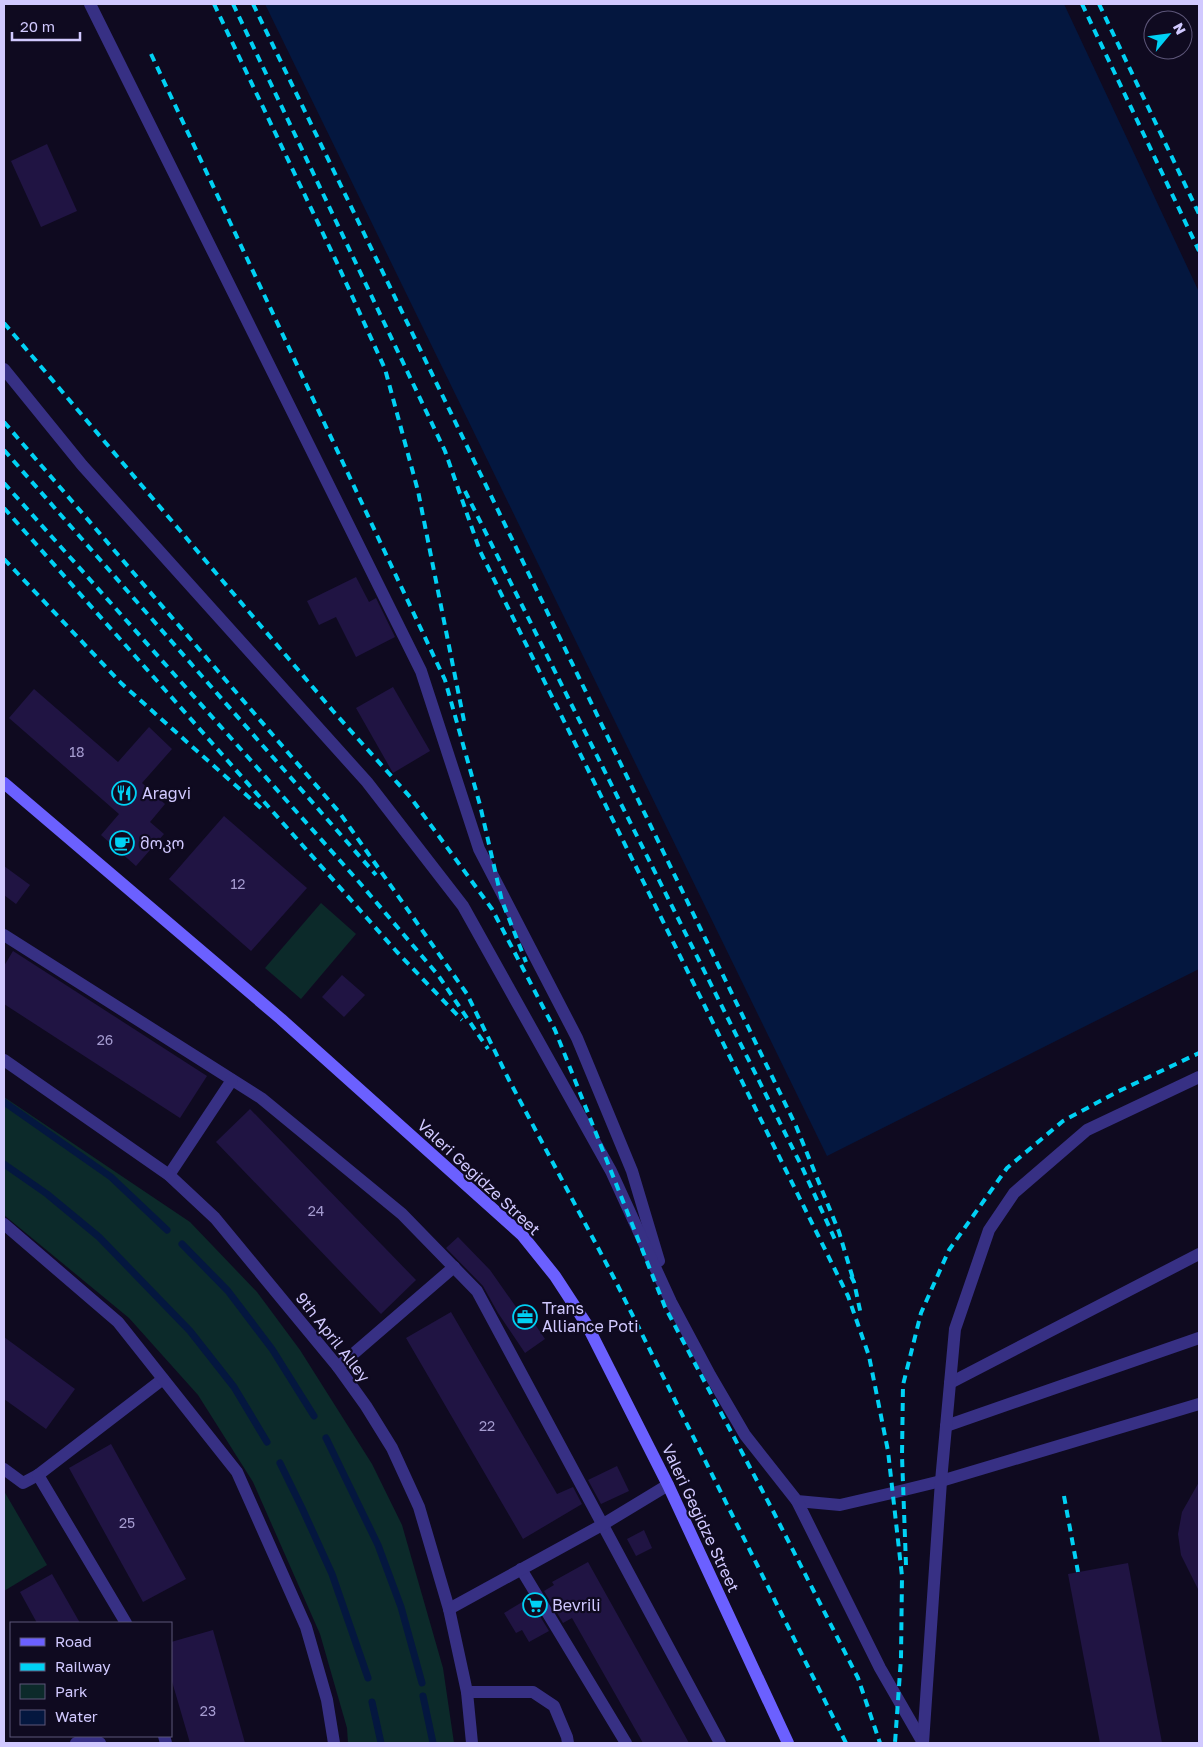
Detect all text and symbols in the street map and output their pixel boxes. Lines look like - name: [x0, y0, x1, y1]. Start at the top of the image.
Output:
- scale bar: [12, 10, 80, 42]
- north arrow: [1143, 10, 1193, 60]
- text: 20 m: [20, 17, 55, 35]
- text: N: [1170, 20, 1190, 37]
- house number: 18: [69, 743, 85, 760]
- restaurant icon: Aragvi: [111, 780, 137, 806]
- place label: Aragvi: [142, 783, 191, 803]
- cafe icon: მოკო: [109, 830, 135, 856]
- place label: მოკო: [140, 833, 184, 853]
- house number: 12: [231, 875, 245, 892]
- house number: 26: [97, 1031, 113, 1048]
- street label: Valeri Gegidze Street: [413, 1115, 545, 1239]
- house number: 24: [308, 1202, 324, 1219]
- street label: 9th April Alley: [292, 1288, 374, 1386]
- place label: Trans Alliance Poti: [542, 1298, 638, 1336]
- office icon: Trans Alliance Poti: [512, 1304, 538, 1330]
- house number: 22: [479, 1417, 495, 1434]
- street label: Valeri Gegidze Street: [658, 1441, 744, 1595]
- house number: 25: [119, 1514, 135, 1531]
- supermarket icon: Bevrili: [522, 1592, 548, 1618]
- place label: Bevrili: [552, 1595, 601, 1615]
- legend: [10, 1622, 172, 1737]
- text: Road: [55, 1632, 92, 1650]
- text: Railway: [55, 1657, 111, 1675]
- text: Park: [55, 1682, 88, 1700]
- house number: 23: [200, 1702, 216, 1719]
- text: Water: [55, 1707, 98, 1725]

